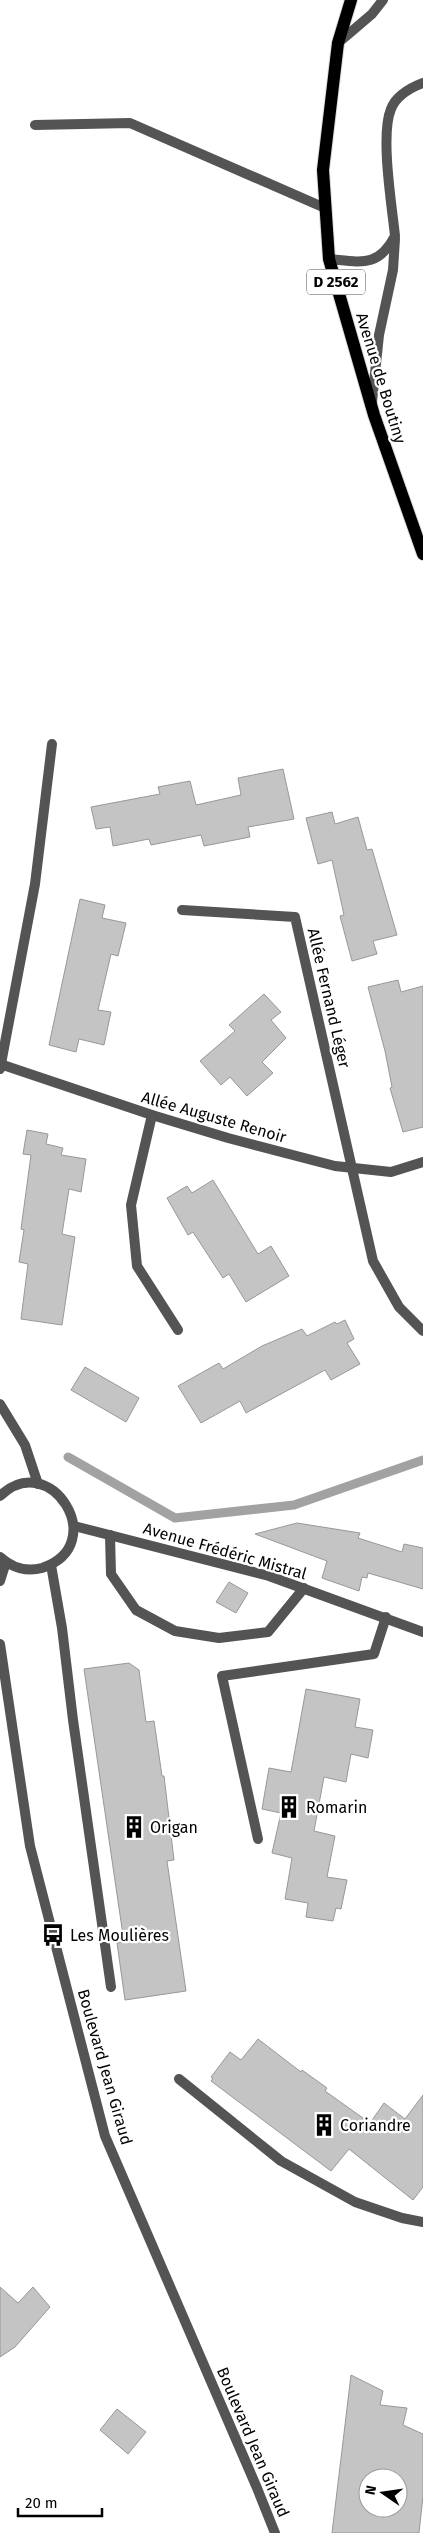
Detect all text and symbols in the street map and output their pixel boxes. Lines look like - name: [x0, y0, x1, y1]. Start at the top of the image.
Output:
- road number: D 2562: [307, 270, 365, 294]
- street label: Avenue de Boutiny: [352, 310, 410, 446]
- street label: Allée Fernand Léger: [304, 926, 355, 1071]
- street label: Allée Auguste Renoir: [139, 1087, 289, 1147]
- street label: Avenue Frédéric Mistral: [141, 1519, 309, 1584]
- building icon: Romarin: [276, 1794, 302, 1820]
- place label: Romarin: [306, 1798, 367, 1817]
- building icon: Origan: [121, 1814, 147, 1840]
- place label: Origan: [150, 1818, 198, 1837]
- bus stop icon: Les Moulières: [40, 1922, 66, 1948]
- place label: Les Moulières: [70, 1926, 169, 1945]
- street label: Boulevard Jean Giraud: [74, 1987, 136, 2147]
- building icon: Coriandre: [311, 2112, 337, 2138]
- place label: Coriandre: [340, 2116, 411, 2135]
- street label: Boulevard Jean Giraud: [213, 2364, 293, 2520]
- north arrow: [358, 2468, 408, 2518]
- text: N: [361, 2484, 380, 2497]
- scale bar: [18, 2486, 101, 2518]
- text: 20 m: [25, 2494, 58, 2512]

